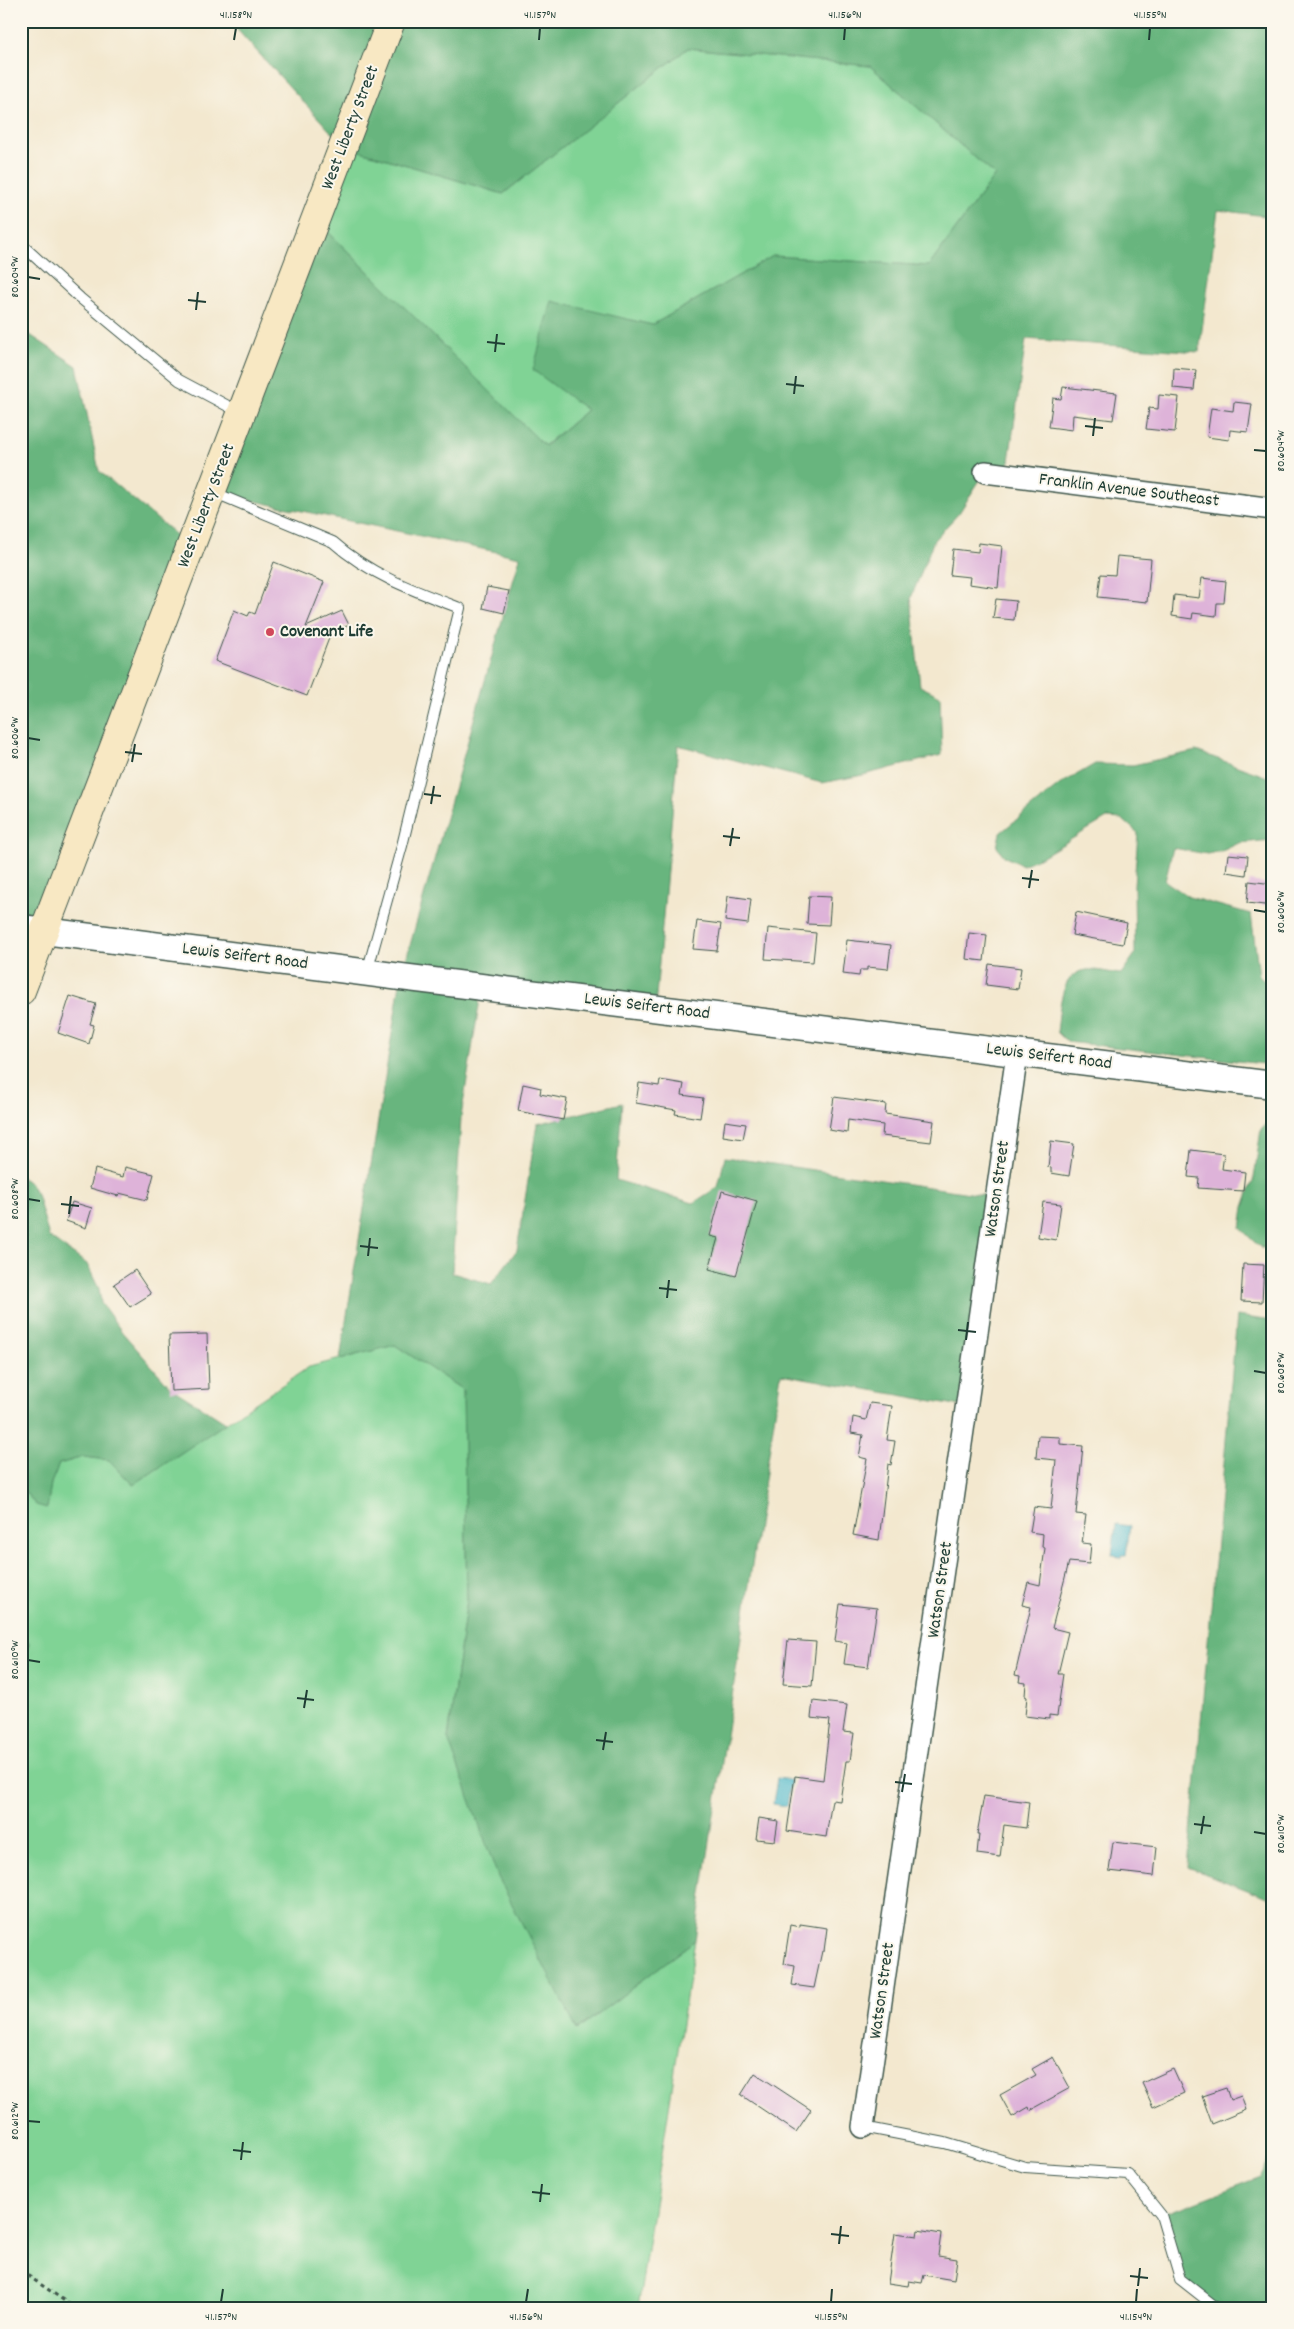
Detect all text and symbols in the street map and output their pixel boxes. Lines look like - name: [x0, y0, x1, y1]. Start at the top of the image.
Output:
- text: 41.158°N: [220, 7, 252, 24]
- text: 41.157°N: [524, 7, 556, 24]
- text: 41.156°N: [828, 7, 862, 24]
- text: 41.155°N: [1133, 7, 1167, 24]
- street label: West Liberty Street: [316, 62, 386, 194]
- text: 80.604°W: [7, 256, 24, 298]
- text: 80.604°W: [1273, 430, 1290, 472]
- street label: West Liberty Street: [172, 440, 242, 572]
- street label: Franklin Avenue Southeast: [1037, 468, 1221, 515]
- place label: Covenant Life: [280, 620, 373, 645]
- marker: Covenant Life: [264, 626, 276, 638]
- text: 80.606°W: [7, 717, 24, 759]
- text: 80.606°W: [1273, 891, 1290, 933]
- street label: Lewis Seifert Road: [181, 937, 309, 977]
- street label: Lewis Seifert Road: [583, 987, 711, 1027]
- street label: Lewis Seifert Road: [985, 1037, 1113, 1077]
- street label: Watson Street: [979, 1139, 1017, 1239]
- text: 80.608°W: [7, 1178, 24, 1220]
- text: 80.608°W: [1273, 1352, 1290, 1394]
- street label: Watson Street: [922, 1540, 960, 1640]
- text: 80.610°W: [7, 1640, 24, 1680]
- text: 80.610°W: [1273, 1814, 1290, 1854]
- street label: Watson Street: [864, 1941, 902, 2041]
- text: 80.612°W: [7, 2102, 24, 2140]
- text: 41.157°N: [205, 2309, 237, 2326]
- text: 41.156°N: [509, 2309, 543, 2326]
- text: 41.155°N: [814, 2309, 848, 2326]
- text: 41.154°N: [1120, 2309, 1152, 2326]

